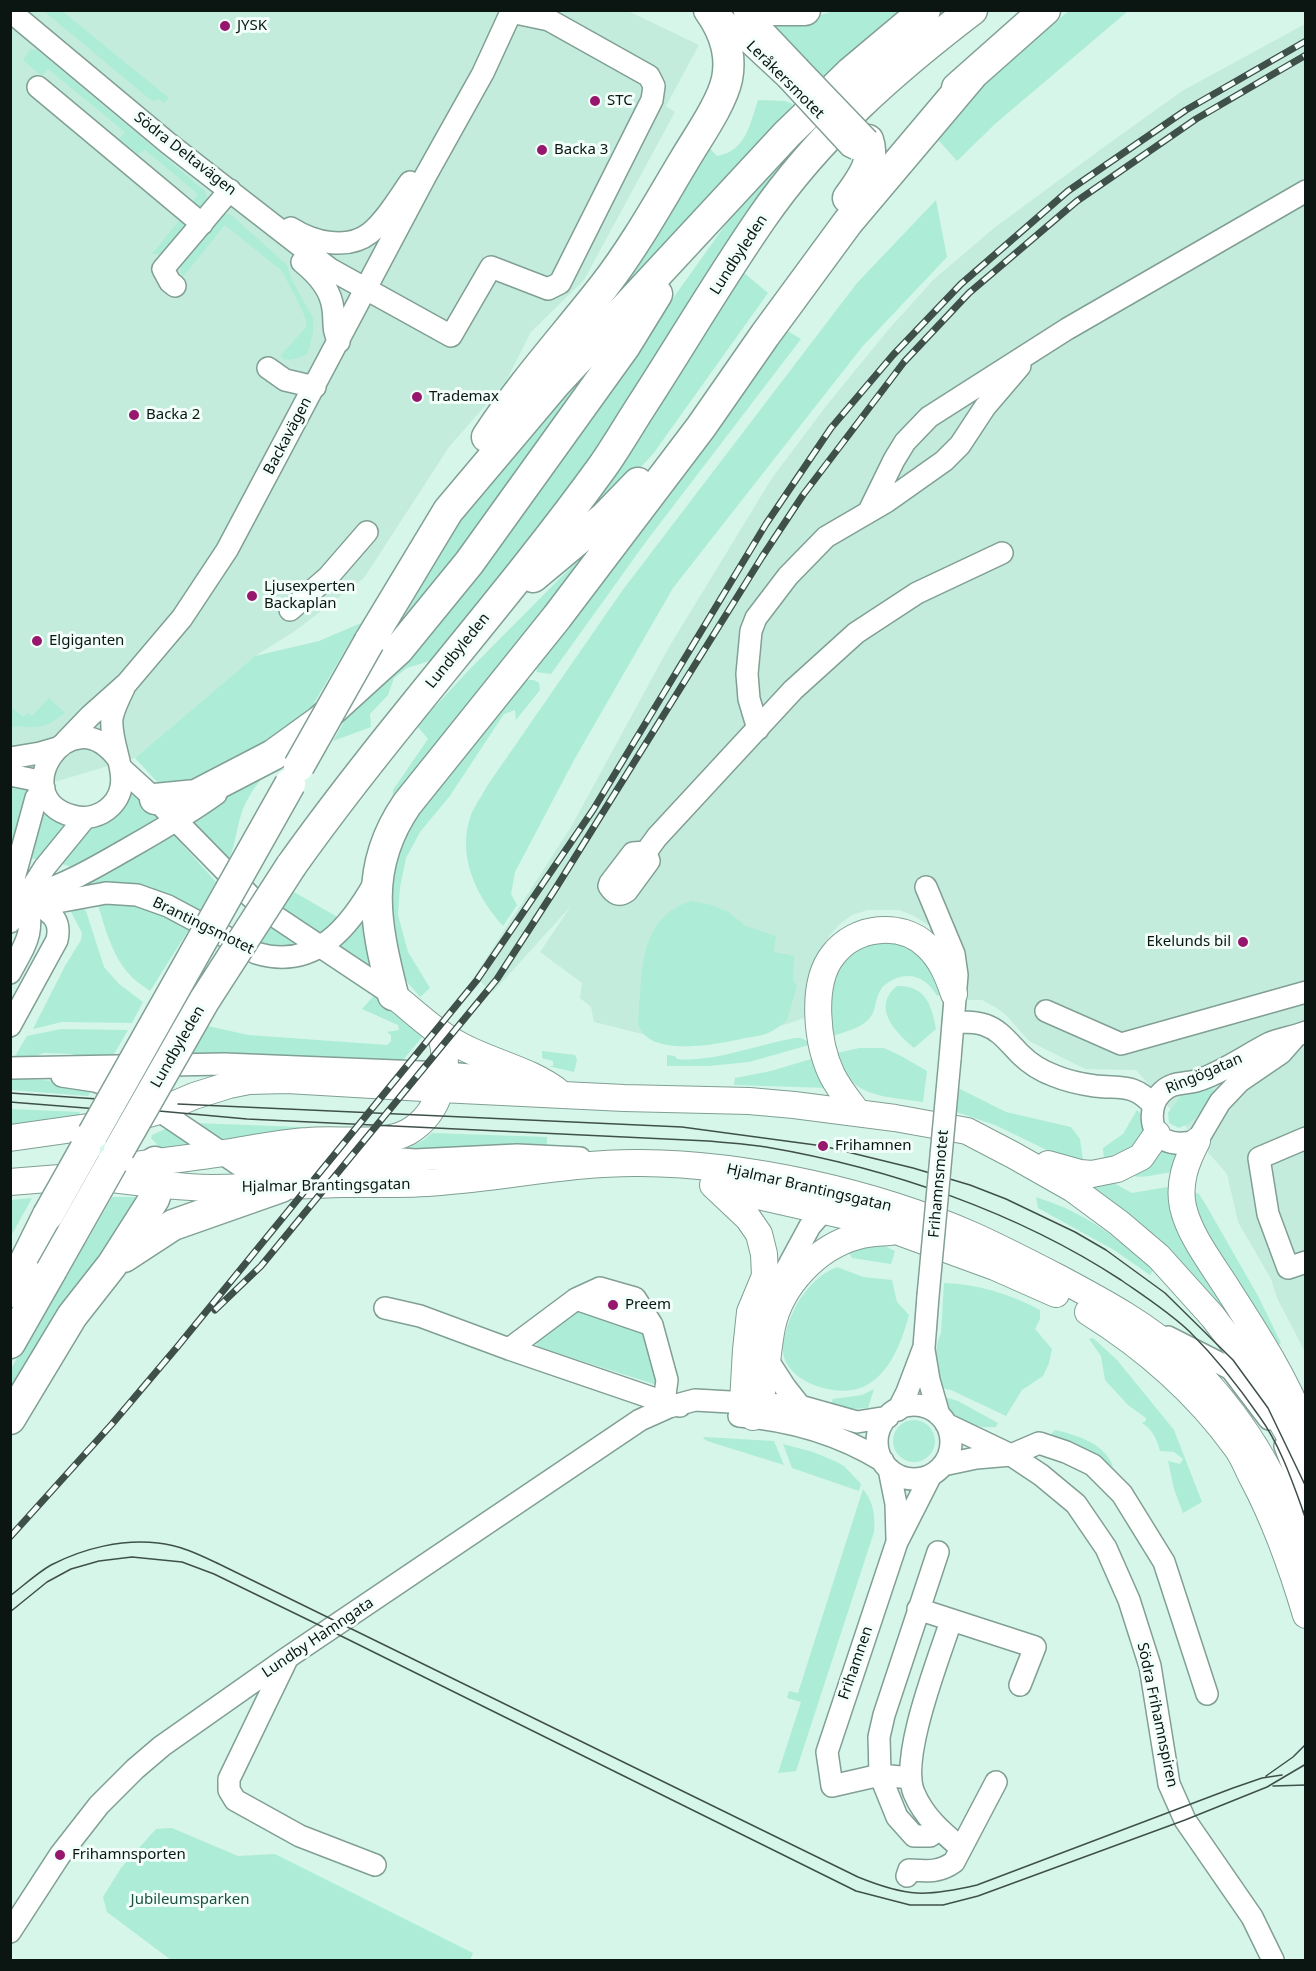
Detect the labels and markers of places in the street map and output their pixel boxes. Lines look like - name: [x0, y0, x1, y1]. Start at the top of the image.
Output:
- place label: JYSK: [237, 17, 267, 35]
- marker: JYSK: [218, 19, 232, 33]
- place label: STC: [607, 92, 633, 110]
- marker: STC: [588, 94, 602, 108]
- place label: Backa 3: [554, 141, 608, 159]
- marker: Backa 3: [535, 143, 549, 157]
- place label: Trademax: [429, 388, 499, 406]
- marker: Trademax: [410, 390, 424, 404]
- place label: Backa 2: [146, 406, 200, 424]
- marker: Backa 2: [127, 408, 141, 422]
- place label: Ljusexperten Backaplan: [264, 578, 355, 613]
- marker: Ljusexperten Backaplan: [245, 589, 259, 603]
- place label: Elgiganten: [49, 632, 124, 650]
- marker: Elgiganten: [30, 634, 44, 648]
- place label: Ekelunds bil: [1147, 933, 1231, 951]
- marker: Ekelunds bil: [1236, 935, 1250, 949]
- place label: Frihamnen: [835, 1137, 912, 1155]
- marker: Frihamnen: [816, 1139, 830, 1153]
- place label: Preem: [625, 1296, 671, 1314]
- marker: Preem: [606, 1298, 620, 1312]
- place label: Frihamnsporten: [72, 1846, 186, 1864]
- marker: Frihamnsporten: [53, 1848, 67, 1862]

